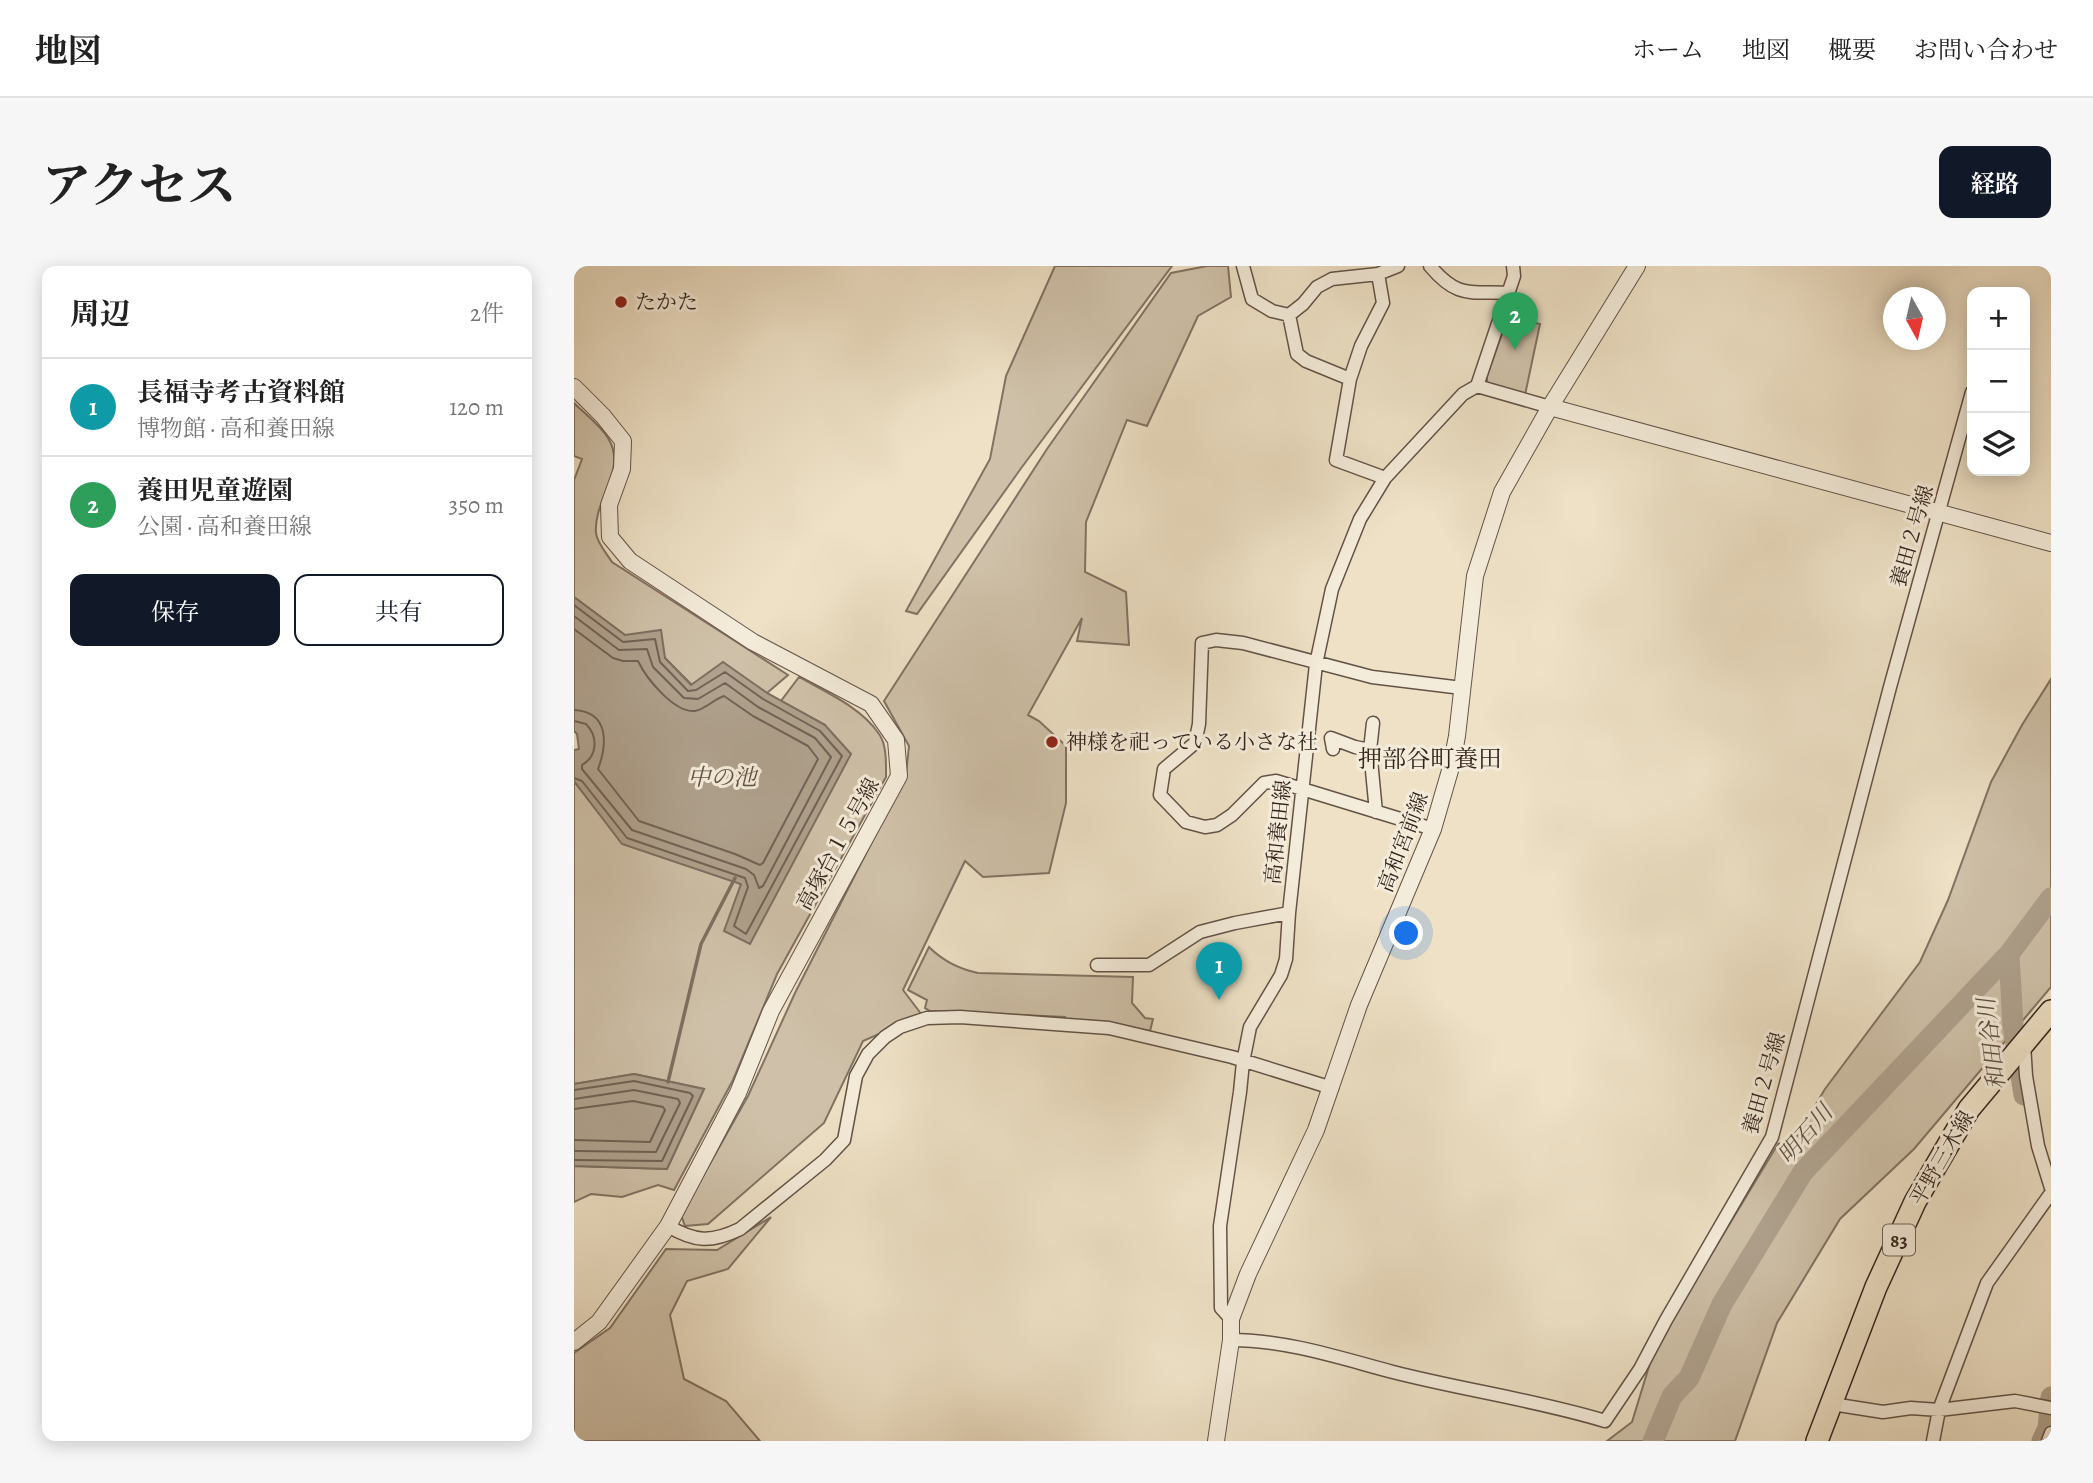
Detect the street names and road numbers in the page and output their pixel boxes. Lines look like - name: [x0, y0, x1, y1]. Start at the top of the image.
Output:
- street label: 養田２号線: [1884, 482, 1940, 590]
- street label: 高塚台１５号線: [790, 773, 886, 915]
- street label: 高和養田線: [1259, 778, 1297, 886]
- street label: 高和宮前線: [1371, 788, 1435, 896]
- street label: 養田２号線: [1736, 1029, 1792, 1137]
- street label: 平野三木線: [1904, 1106, 1980, 1210]
- road number: 83: [1883, 1224, 1915, 1256]

